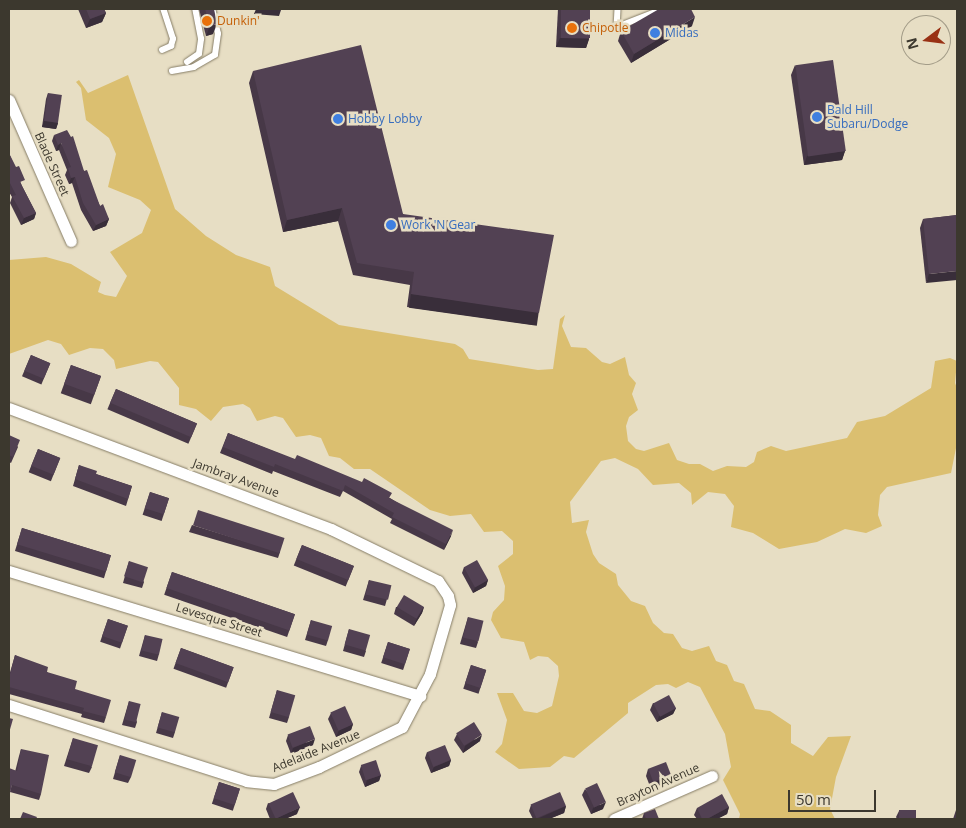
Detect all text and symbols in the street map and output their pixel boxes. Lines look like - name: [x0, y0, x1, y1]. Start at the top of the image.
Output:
- place label: Dunkin': [217, 14, 260, 28]
- marker: Dunkin': [201, 15, 213, 27]
- north arrow: [901, 15, 951, 65]
- place label: Chipotle: [582, 21, 629, 35]
- marker: Chipotle: [566, 22, 578, 34]
- place label: Midas: [665, 26, 699, 40]
- marker: Midas: [649, 27, 661, 39]
- text: N: [901, 36, 923, 52]
- place label: Bald Hill Subaru/Dodge: [827, 103, 908, 131]
- marker: Bald Hill Subaru/Dodge: [811, 111, 823, 123]
- place label: Hobby Lobby: [348, 112, 422, 126]
- marker: Hobby Lobby: [332, 113, 344, 125]
- street label: Blade Street: [32, 130, 72, 198]
- place label: Work 'N Gear: [401, 218, 475, 232]
- marker: Work 'N Gear: [385, 219, 397, 231]
- street label: Jambray Avenue: [191, 456, 281, 500]
- street label: Levesque Street: [174, 600, 264, 640]
- street label: Adelaide Avenue: [270, 727, 362, 775]
- street label: Brayton Avenue: [614, 760, 702, 810]
- scale bar: [791, 780, 878, 812]
- text: 50 m: [796, 789, 831, 809]

